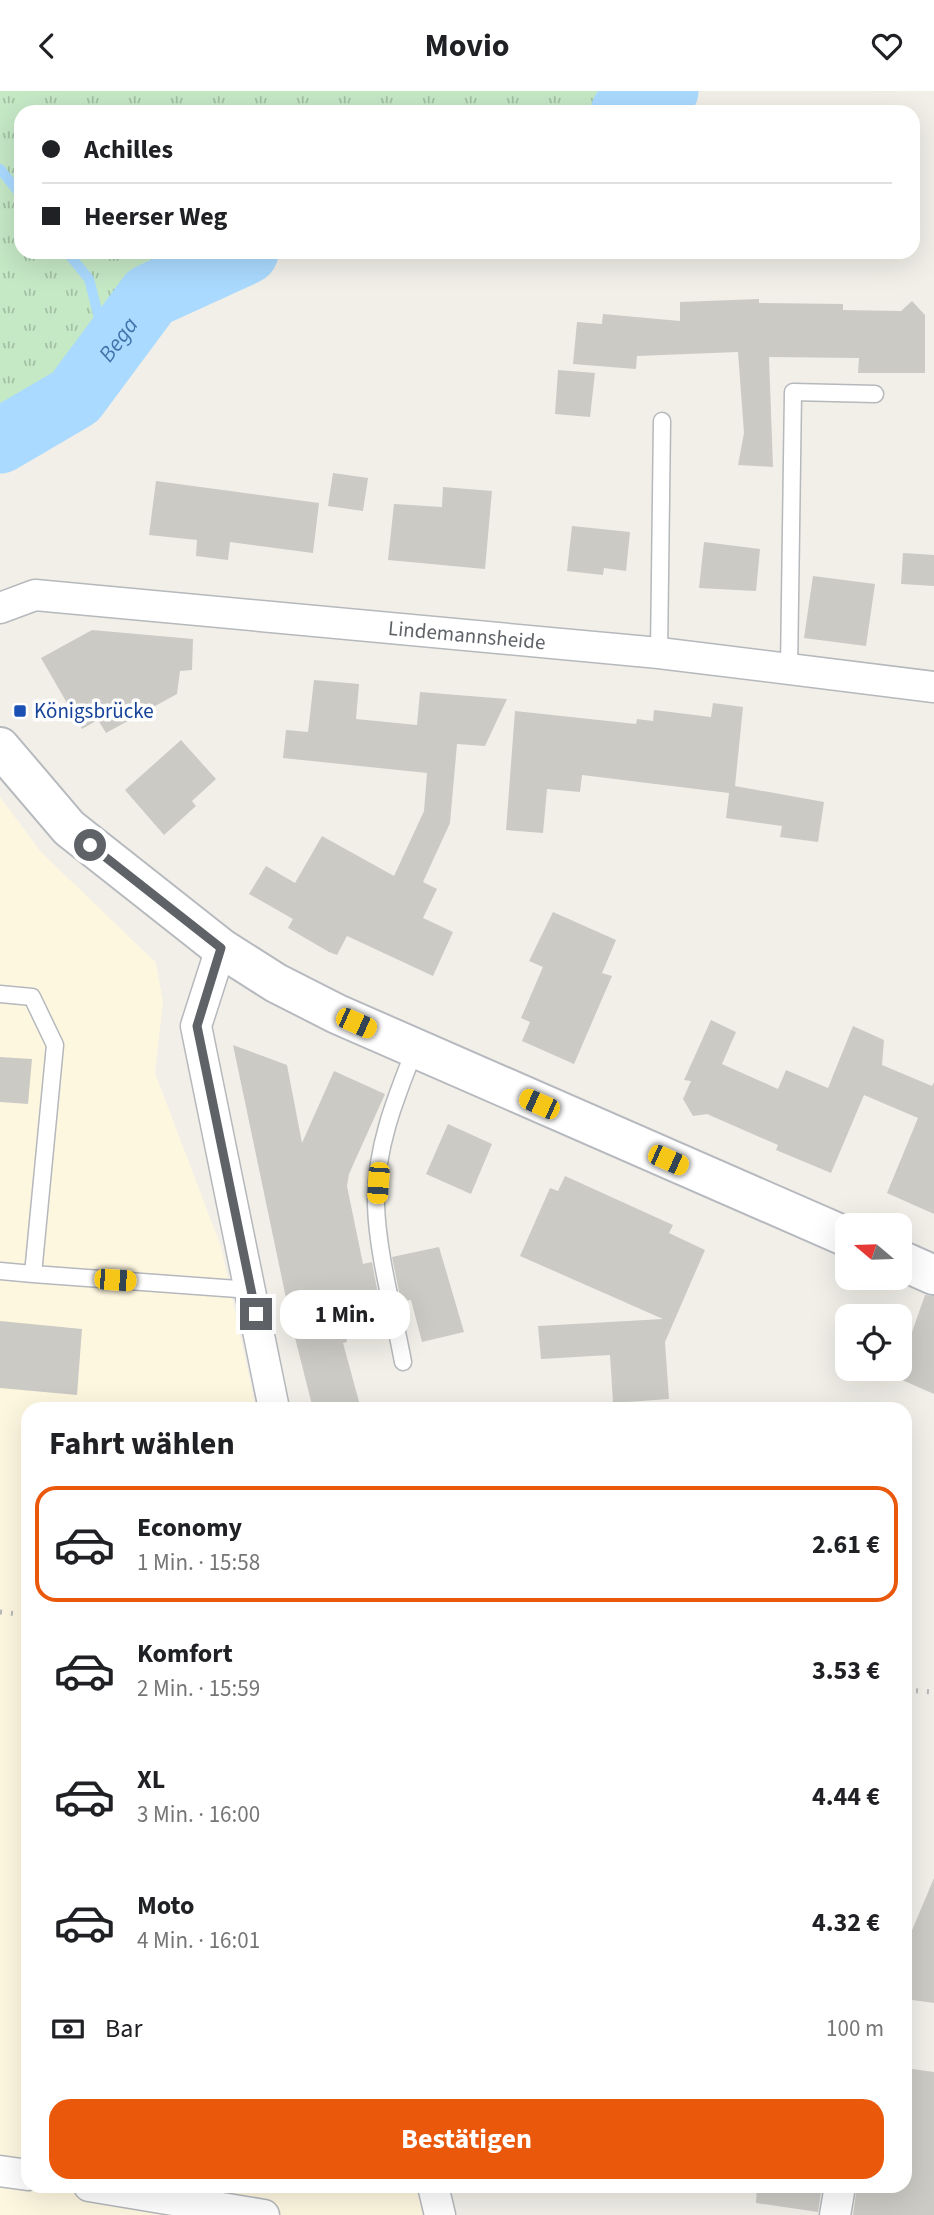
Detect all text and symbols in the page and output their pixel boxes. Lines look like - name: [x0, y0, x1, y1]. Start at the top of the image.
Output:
- text: Movio: [424, 23, 510, 69]
- icon: back: [28, 27, 66, 65]
- icon: heart: [868, 27, 906, 65]
- text: Achilles: [84, 131, 173, 168]
- text: Heerser Weg: [84, 198, 227, 235]
- water label: Bega: [90, 310, 146, 369]
- street label: Lindemannsheide: [387, 613, 547, 657]
- place label: Königsbrücke: [34, 696, 154, 726]
- marker: Königsbrücke: [12, 703, 28, 719]
- route start: [74, 829, 106, 861]
- car: [333, 1005, 380, 1041]
- car: [516, 1086, 563, 1122]
- car: [645, 1142, 692, 1178]
- car: [367, 1161, 390, 1205]
- north arrow: [835, 1213, 912, 1290]
- map controls: [835, 1213, 912, 1381]
- car: [94, 1268, 137, 1292]
- callout: 1 Min.: [280, 1289, 410, 1339]
- route end: [240, 1298, 272, 1330]
- text: 1 Min.: [315, 1298, 375, 1331]
- button: locate: [835, 1304, 912, 1381]
- text: Fahrt wählen: [49, 1421, 235, 1467]
- text: Economy: [137, 1509, 242, 1546]
- icon: car: [53, 1513, 116, 1576]
- text: 2.61 €: [812, 1526, 880, 1563]
- text: 1 Min. · 15:58: [137, 1546, 260, 1579]
- text: Komfort: [137, 1635, 233, 1672]
- icon: car: [53, 1639, 116, 1702]
- text: 3.53 €: [812, 1652, 880, 1689]
- text: 2 Min. · 15:59: [137, 1672, 260, 1705]
- text: XL: [137, 1761, 165, 1798]
- icon: car: [53, 1765, 116, 1828]
- text: 4.44 €: [812, 1778, 880, 1815]
- text: 3 Min. · 16:00: [137, 1798, 260, 1831]
- text: Moto: [137, 1887, 194, 1924]
- icon: car: [53, 1891, 116, 1954]
- text: 4.32 €: [812, 1904, 880, 1941]
- text: 4 Min. · 16:01: [137, 1924, 260, 1957]
- icon: cash: [49, 2010, 87, 2048]
- text: Bar: [105, 2010, 142, 2047]
- text: 100 m: [826, 2012, 884, 2045]
- button: Bestätigen: [49, 2099, 884, 2179]

